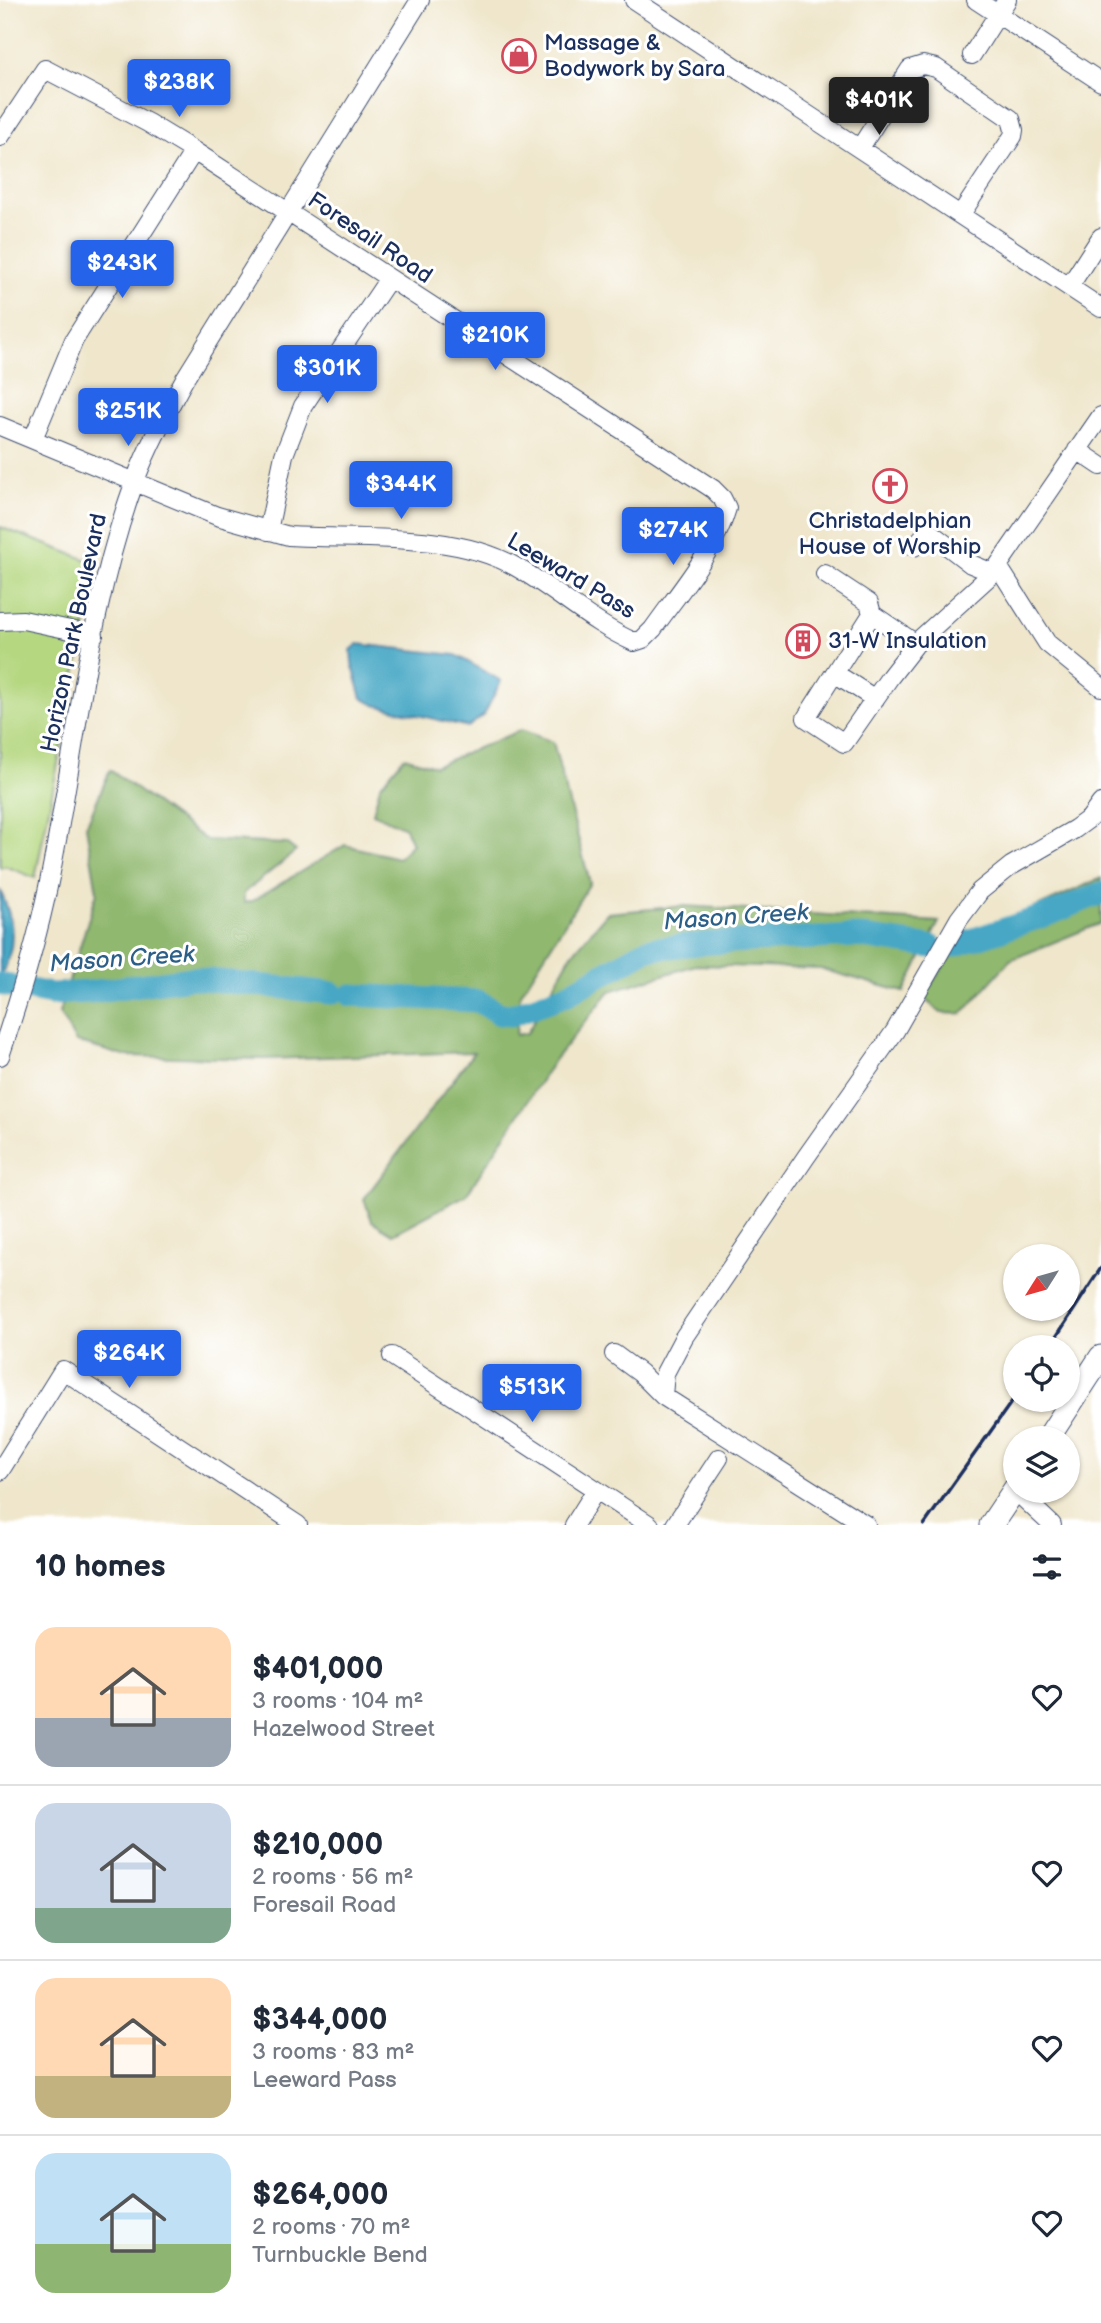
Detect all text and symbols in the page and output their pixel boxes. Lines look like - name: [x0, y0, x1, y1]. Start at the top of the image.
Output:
- place label: Massage & Bodywork by Sara: [544, 29, 726, 83]
- shop icon: Massage & Bodywork by Sara: [500, 37, 538, 75]
- pin: $238K: [130, 60, 228, 119]
- text: $238K: [143, 68, 215, 96]
- pin: $401K: [830, 78, 928, 137]
- text: $401K: [845, 86, 913, 114]
- street label: Foresail Road: [302, 186, 438, 290]
- pin: $243K: [73, 240, 171, 300]
- text: $243K: [87, 249, 157, 277]
- pin: $210K: [446, 312, 544, 372]
- text: $210K: [461, 321, 529, 349]
- pin: $301K: [278, 346, 376, 405]
- text: $301K: [293, 354, 361, 382]
- pin: $251K: [79, 388, 177, 448]
- text: $251K: [94, 397, 162, 425]
- pin: $344K: [352, 462, 450, 521]
- church icon: Christadelphian House of Worship: [871, 467, 909, 505]
- text: $344K: [365, 470, 437, 498]
- place label: Christadelphian House of Worship: [799, 507, 981, 561]
- pin: $274K: [624, 508, 722, 567]
- street label: Horizon Park Boulevard: [35, 511, 113, 755]
- text: $274K: [638, 516, 708, 544]
- street label: Leeward Pass: [502, 527, 640, 625]
- building icon: 31-W Insulation: [784, 622, 822, 660]
- place label: 31-W Insulation: [828, 627, 987, 655]
- water label: Mason Creek: [662, 897, 811, 937]
- water label: Mason Creek: [48, 939, 197, 979]
- north arrow: [1003, 1244, 1080, 1321]
- map controls: [1003, 1244, 1080, 1503]
- pin: $264K: [80, 1330, 178, 1390]
- button: locate: [1003, 1335, 1080, 1412]
- text: $264K: [93, 1339, 165, 1367]
- pin: $513K: [483, 1364, 581, 1424]
- text: $513K: [498, 1373, 566, 1401]
- button: layers: [1003, 1426, 1080, 1503]
- icon: filters: [1028, 1548, 1066, 1586]
- text: 10 homes: [35, 1549, 166, 1585]
- text: $401,000: [252, 1651, 384, 1687]
- icon: home: [91, 1655, 175, 1739]
- icon: heart: [1028, 1678, 1066, 1716]
- text: 3 rooms · 104 m²: [252, 1687, 423, 1715]
- text: Hazelwood Street: [252, 1715, 435, 1743]
- text: $210,000: [252, 1827, 383, 1863]
- icon: home: [91, 1831, 175, 1915]
- icon: heart: [1028, 1854, 1066, 1892]
- text: 2 rooms · 56 m²: [252, 1863, 414, 1891]
- text: Foresail Road: [252, 1891, 396, 1919]
- text: $344,000: [252, 2002, 387, 2038]
- icon: home: [91, 2006, 175, 2090]
- icon: heart: [1028, 2029, 1066, 2067]
- text: 3 rooms · 83 m²: [252, 2038, 414, 2066]
- text: Leeward Pass: [252, 2066, 397, 2094]
- text: $264,000: [252, 2177, 388, 2213]
- icon: home: [91, 2181, 175, 2265]
- icon: heart: [1028, 2204, 1066, 2242]
- text: 2 rooms · 70 m²: [252, 2213, 411, 2241]
- text: Turnbuckle Bend: [252, 2241, 428, 2269]

